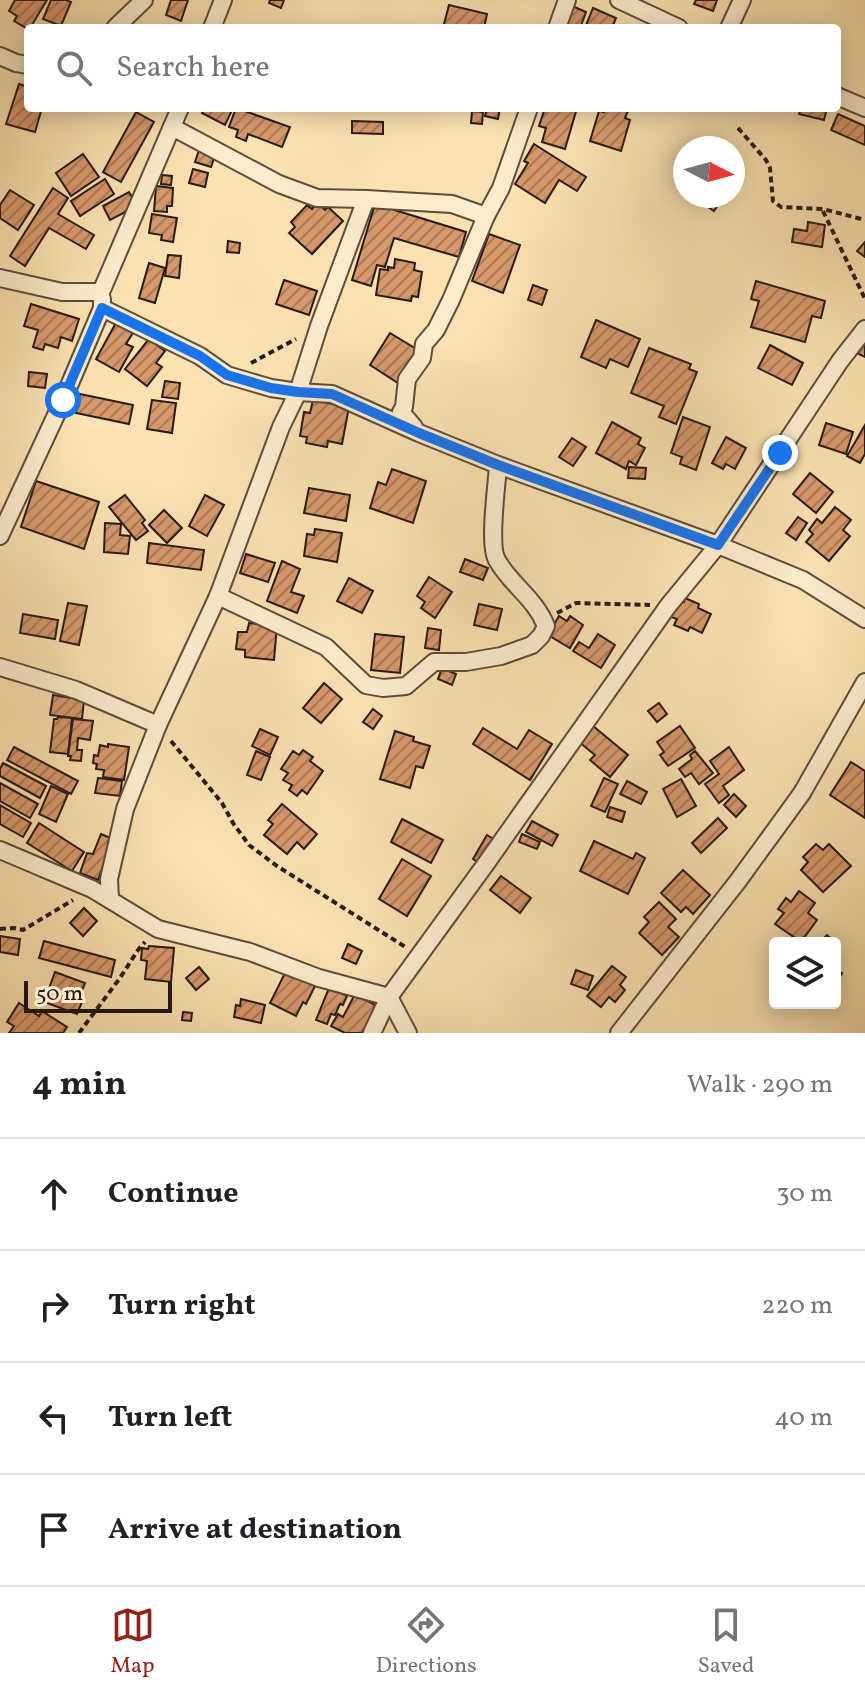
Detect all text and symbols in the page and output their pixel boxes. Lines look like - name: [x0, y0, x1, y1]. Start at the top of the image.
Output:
- search box: [24, 24, 841, 112]
- icon: search: [52, 46, 96, 90]
- text: Search here: [116, 47, 270, 89]
- north arrow: [673, 136, 745, 208]
- route start: [45, 382, 81, 418]
- route end: [762, 435, 798, 471]
- map controls: [769, 937, 841, 1009]
- button: layers: [769, 937, 841, 1009]
- scale bar: [24, 977, 172, 1013]
- text: 50 m: [36, 979, 83, 1010]
- text: 4 min: [32, 1062, 127, 1109]
- text: Walk · 290 m: [687, 1067, 833, 1103]
- icon: ahead: [32, 1172, 76, 1216]
- text: Continue: [108, 1173, 239, 1215]
- text: 30 m: [776, 1176, 833, 1212]
- icon: right: [32, 1284, 76, 1328]
- text: Turn right: [108, 1285, 256, 1327]
- text: 220 m: [761, 1288, 833, 1324]
- icon: left: [32, 1396, 76, 1440]
- text: Turn left: [108, 1397, 232, 1439]
- text: 40 m: [774, 1400, 833, 1436]
- icon: arrive: [32, 1508, 76, 1552]
- text: Arrive at destination: [108, 1509, 402, 1551]
- tab: Map: [111, 1603, 155, 1682]
- tab: Directions: [376, 1603, 477, 1682]
- tab: Saved: [698, 1603, 754, 1682]

